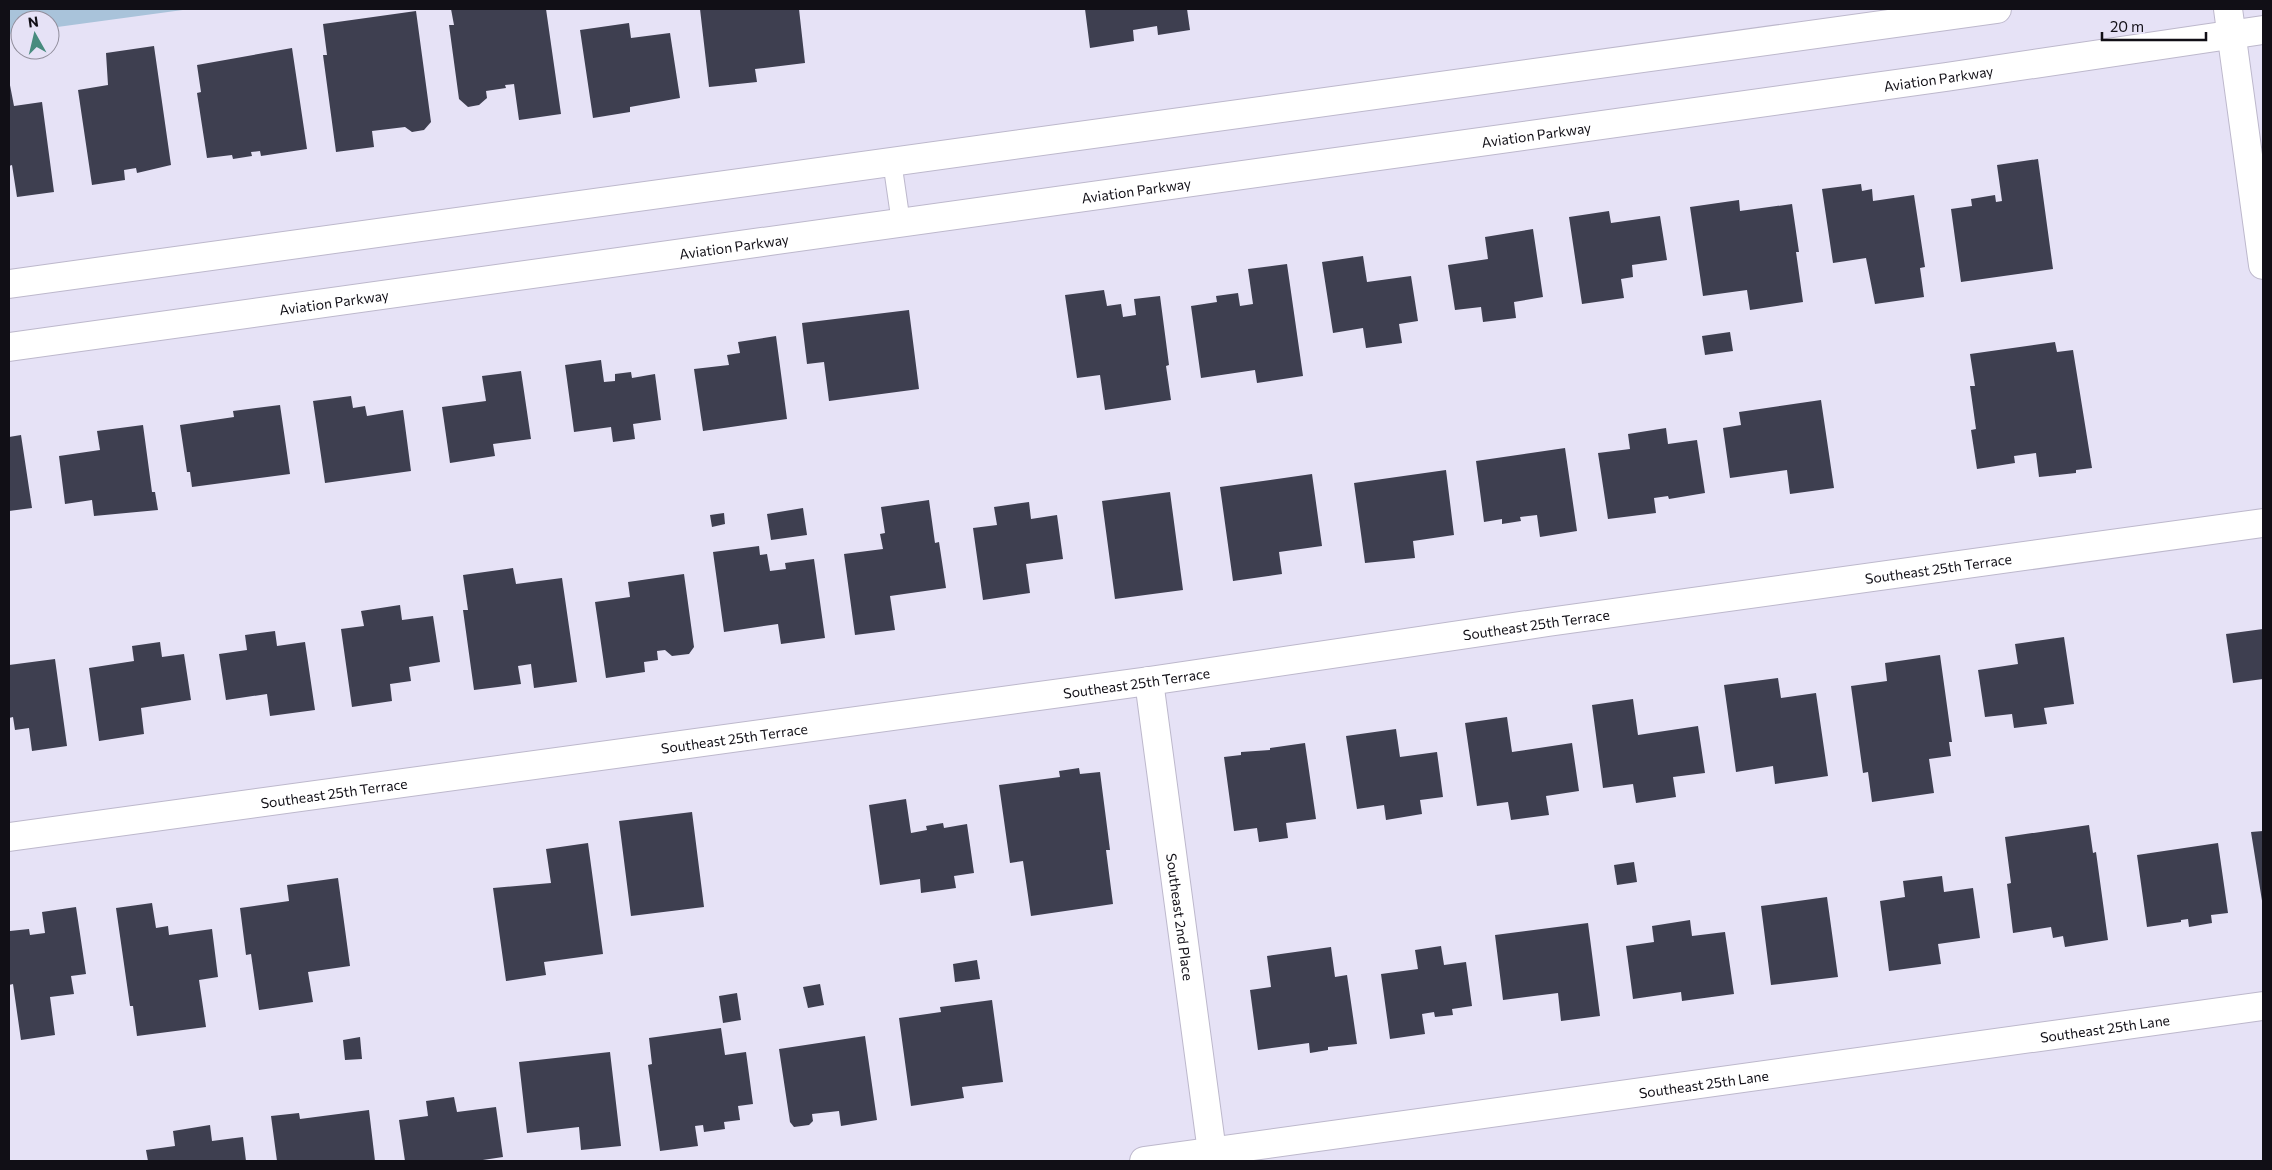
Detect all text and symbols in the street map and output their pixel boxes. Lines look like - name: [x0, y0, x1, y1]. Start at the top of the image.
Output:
- north arrow: [10, 10, 60, 60]
- scale bar: [2102, 10, 2206, 42]
- text: N: [27, 12, 40, 31]
- text: 20 m: [2110, 17, 2144, 35]
- street label: Aviation Parkway: [1882, 62, 1994, 94]
- street label: Aviation Parkway: [1480, 118, 1592, 150]
- street label: Aviation Parkway: [1080, 174, 1192, 206]
- street label: Aviation Parkway: [678, 230, 790, 262]
- street label: Aviation Parkway: [278, 286, 390, 318]
- street label: Southeast 25th Terrace: [1864, 549, 2013, 587]
- street label: Southeast 25th Terrace: [1462, 605, 1611, 643]
- street label: Southeast 25th Terrace: [1062, 664, 1211, 701]
- street label: Southeast 25th Terrace: [660, 719, 809, 756]
- street label: Southeast 25th Terrace: [260, 774, 408, 811]
- street label: Southeast 2nd Place: [1164, 852, 1197, 982]
- street label: Southeast 25th Lane: [2039, 1011, 2171, 1045]
- street label: Southeast 25th Lane: [1638, 1066, 1770, 1101]

